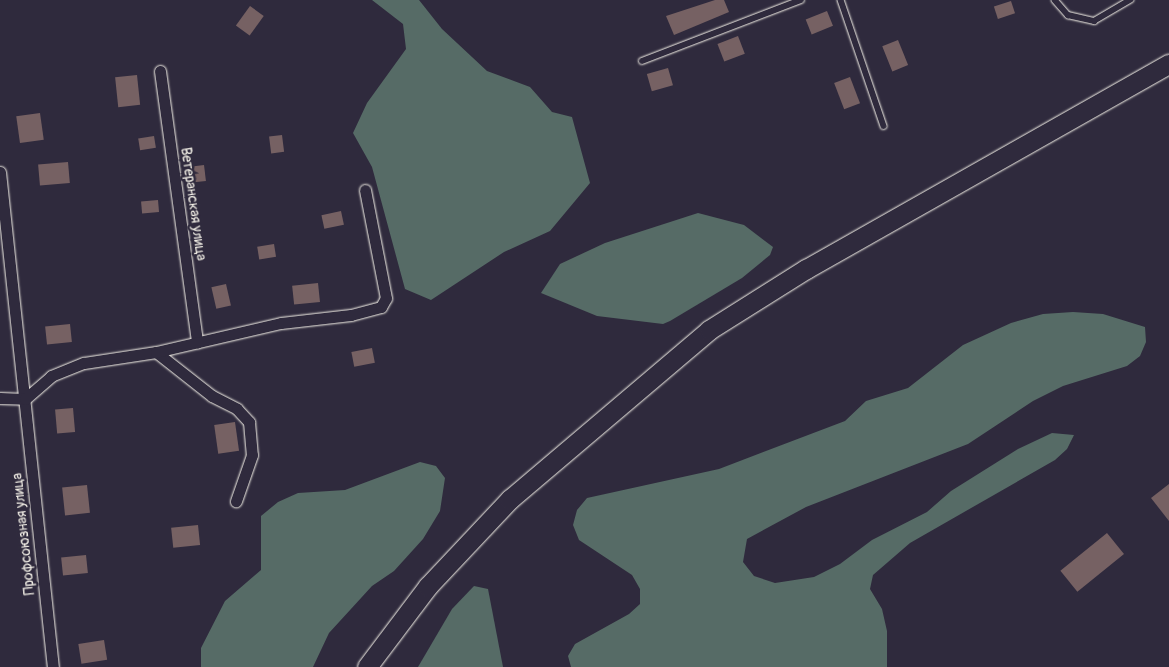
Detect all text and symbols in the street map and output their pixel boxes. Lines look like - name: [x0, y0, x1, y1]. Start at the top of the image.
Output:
- street label: Ветеранская улица: [177, 146, 209, 262]
- street label: Профсоюзная улица: [9, 472, 39, 596]

